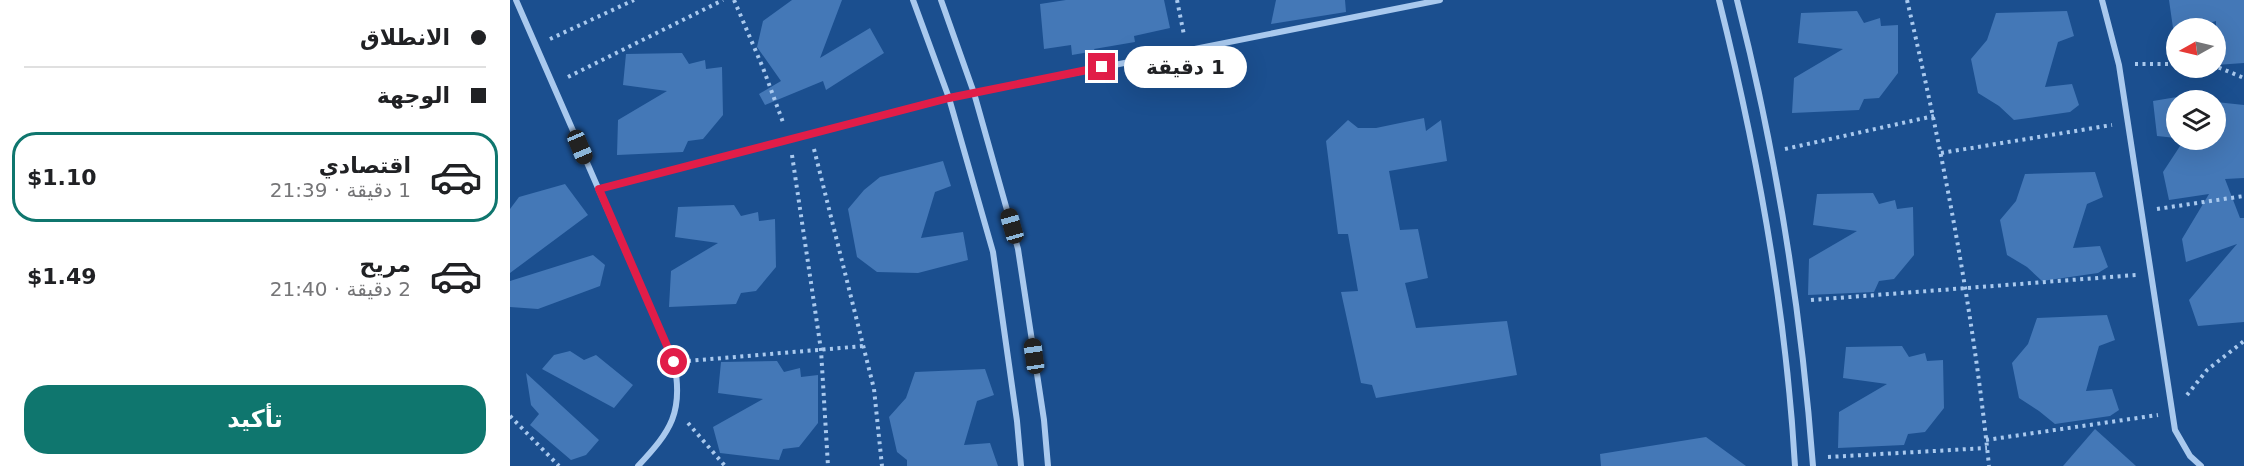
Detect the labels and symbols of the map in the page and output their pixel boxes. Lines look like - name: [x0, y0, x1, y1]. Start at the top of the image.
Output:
- north arrow: [2166, 18, 2226, 78]
- callout: 1 دقيقة: [1123, 46, 1246, 88]
- route end: [1088, 53, 1115, 80]
- car: [565, 127, 595, 167]
- car: [998, 206, 1026, 246]
- car: [1023, 337, 1045, 375]
- route start: [660, 348, 687, 375]

